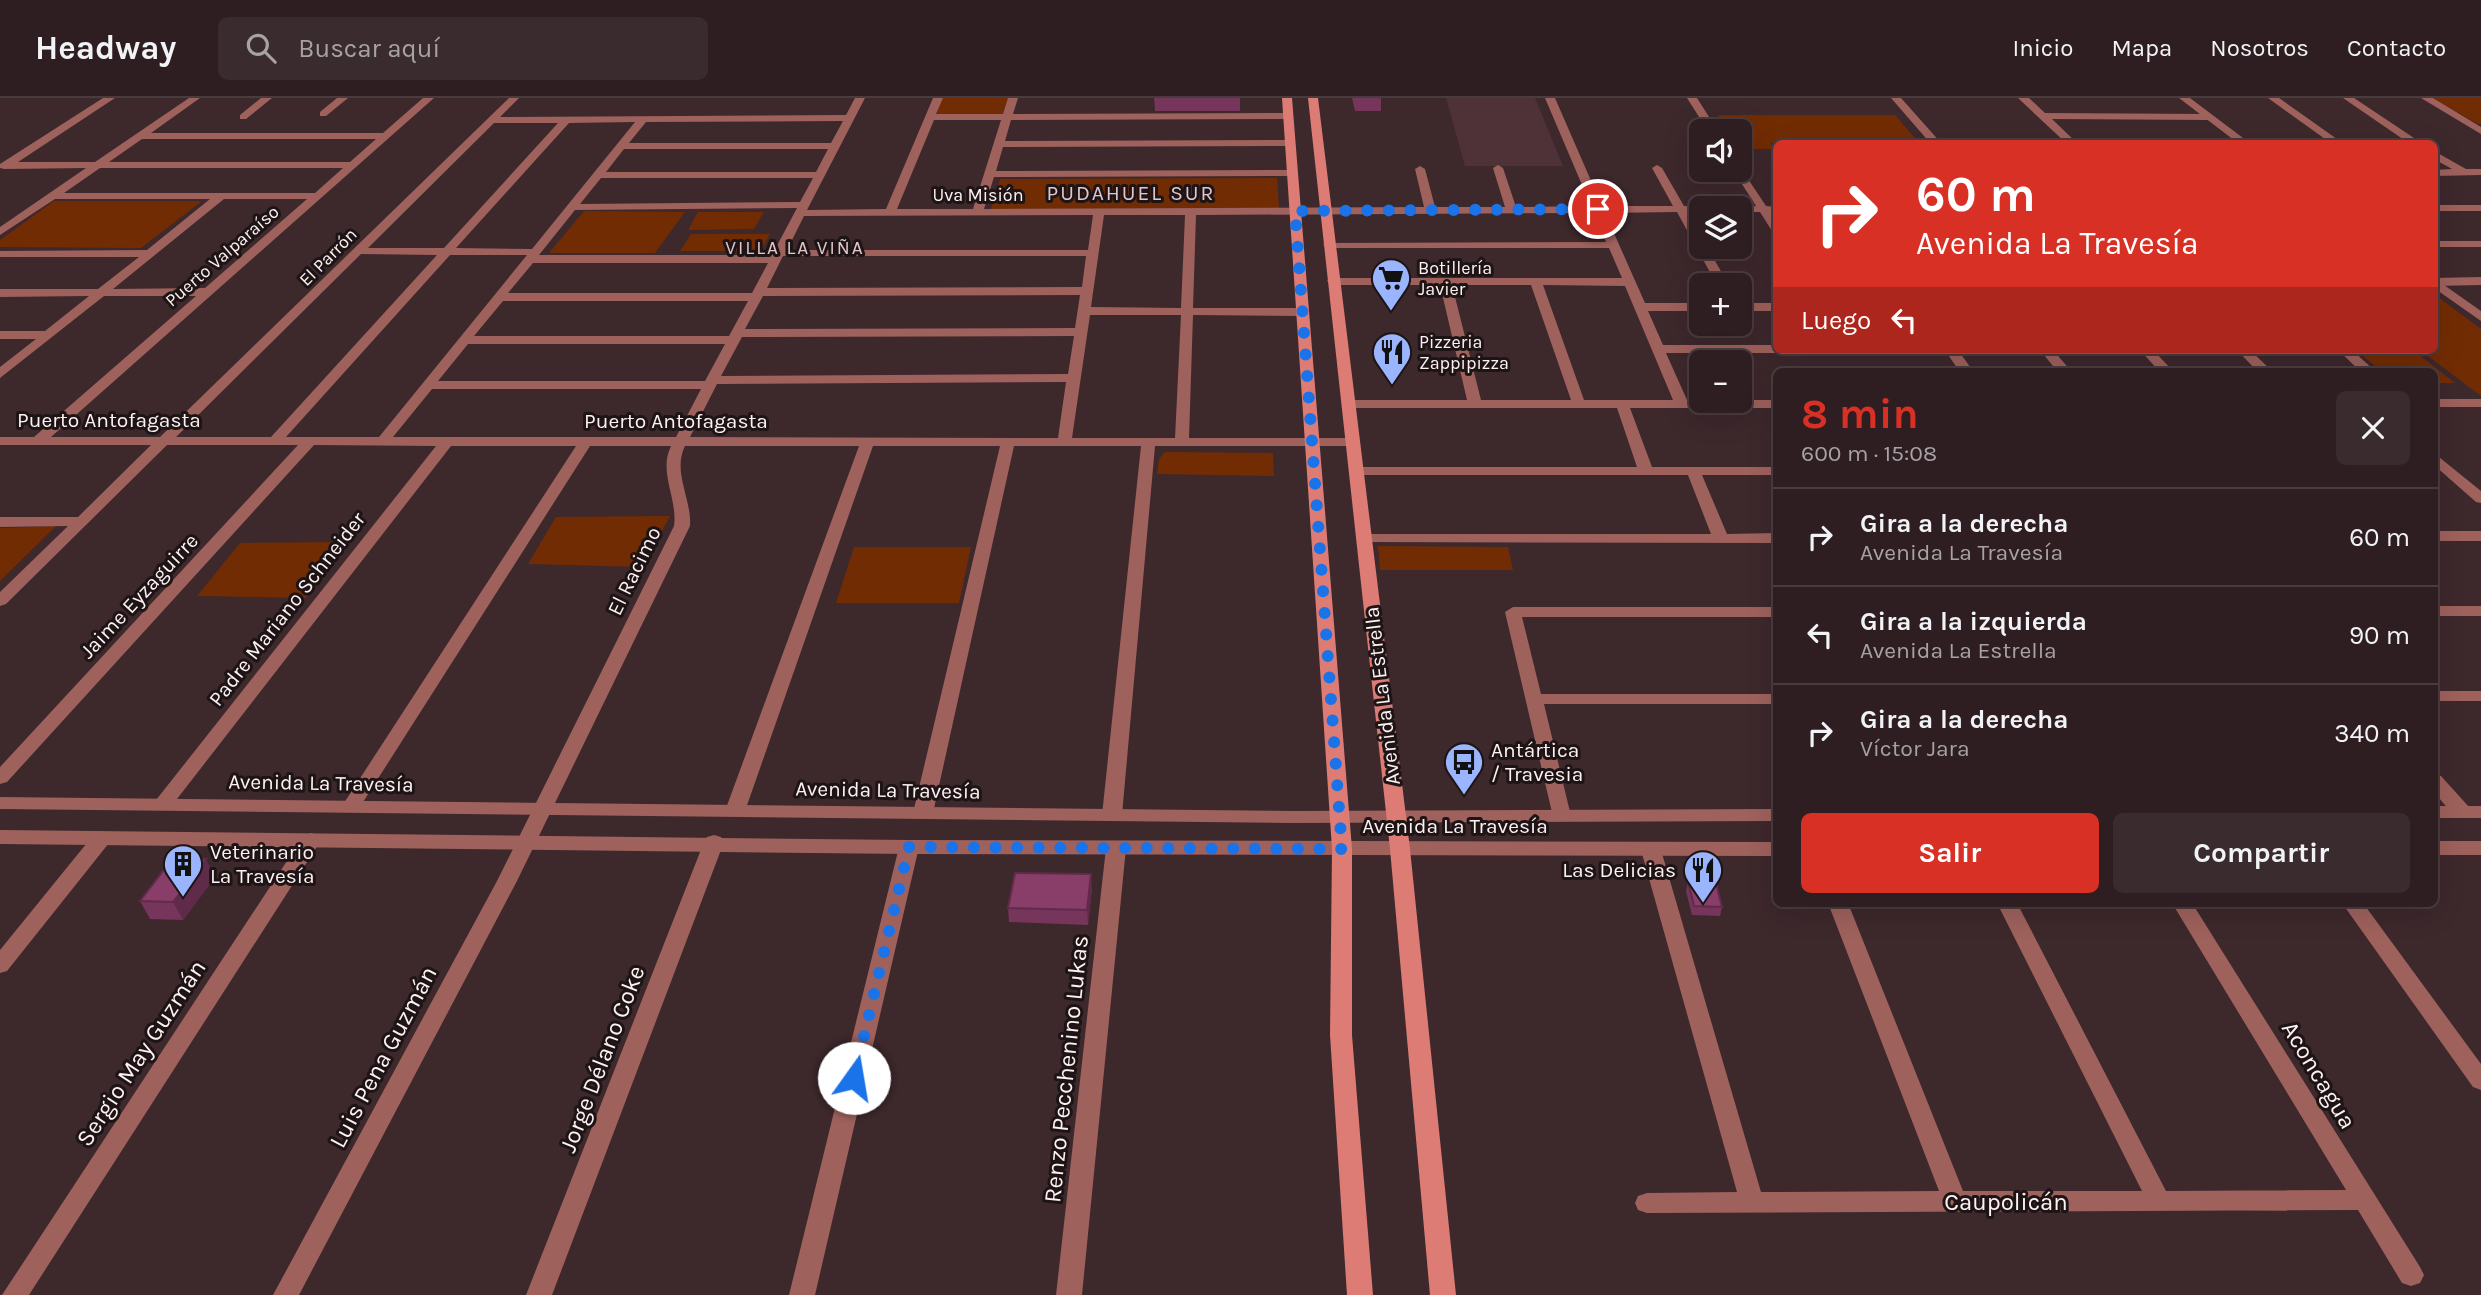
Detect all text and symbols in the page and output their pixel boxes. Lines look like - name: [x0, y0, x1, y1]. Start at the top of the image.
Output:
- search box: [218, 17, 708, 80]
- text: Headway: [35, 29, 176, 67]
- icon: search: [242, 29, 280, 67]
- text: Buscar aquí: [298, 33, 440, 64]
- text: Inicio: [2012, 34, 2073, 62]
- text: Mapa: [2111, 34, 2172, 62]
- text: Nosotros: [2210, 34, 2309, 62]
- text: Contacto: [2347, 34, 2446, 62]
- map controls: [1689, 119, 1752, 413]
- button: sound: [1689, 119, 1752, 182]
- text: 60 m: [1916, 166, 2036, 223]
- icon: right: [1801, 168, 1892, 259]
- pin: [1568, 179, 1628, 239]
- district label: PUDAHUEL SUR: [1047, 181, 1215, 205]
- street label: Uva Misión: [932, 184, 1024, 206]
- icon: arrive: [1579, 190, 1617, 228]
- button: layers: [1689, 196, 1752, 259]
- street label: Puerto Valparaíso: [161, 201, 283, 311]
- street label: El Parrón: [294, 223, 362, 291]
- text: Avenida La Travesía: [1916, 225, 2199, 262]
- district label: VILLA LA VIÑA: [725, 237, 865, 259]
- supermarket icon: Botillería Javier: [1370, 257, 1412, 312]
- place label: Botillería Javier: [1418, 257, 1492, 300]
- button: +: [1689, 273, 1752, 336]
- icon: left: [1885, 301, 1923, 339]
- text: Luego: [1801, 305, 1871, 336]
- restaurant icon: Pizzeria Zappipizza: [1371, 331, 1413, 386]
- place label: Pizzeria Zappipizza: [1419, 331, 1509, 374]
- button: −: [1689, 350, 1752, 413]
- text: 8 min: [1801, 389, 1919, 439]
- button: close: [2336, 391, 2410, 465]
- street label: Puerto Antofagasta: [17, 408, 201, 432]
- street label: Puerto Antofagasta: [584, 409, 768, 433]
- text: 600 m · 15:08: [1801, 440, 1937, 467]
- street label: Padre Mariano Schneider: [204, 507, 370, 711]
- text: Gira a la derecha: [1860, 508, 2069, 539]
- icon: right: [1801, 518, 1839, 556]
- text: 60 m: [2349, 522, 2410, 553]
- street label: El Racimo: [602, 523, 666, 619]
- street label: Jaime Eyzaguirre: [75, 529, 203, 663]
- text: Avenida La Travesía: [1860, 539, 2063, 566]
- street label: Avenida La Estrella: [1359, 605, 1405, 787]
- text: Gira a la izquierda: [1860, 606, 2087, 637]
- icon: left: [1801, 616, 1839, 654]
- text: 90 m: [2349, 620, 2410, 651]
- text: Avenida La Estrella: [1860, 637, 2057, 664]
- text: Gira a la derecha: [1860, 704, 2069, 735]
- icon: right: [1801, 714, 1839, 752]
- text: 340 m: [2334, 718, 2410, 749]
- text: Víctor Jara: [1860, 735, 1970, 762]
- place label: Antártica / Travesia: [1491, 738, 1583, 786]
- bus stop icon: Antártica / Travesia: [1443, 741, 1485, 796]
- street label: Avenida La Travesía: [228, 769, 414, 797]
- street label: Avenida La Travesía: [795, 776, 981, 804]
- button: Salir: [1801, 813, 2099, 893]
- button: Compartir: [2113, 813, 2410, 893]
- street label: Avenida La Travesía: [1362, 814, 1548, 838]
- place label: Veterinario La Travesía: [210, 840, 315, 888]
- building icon: Veterinario La Travesía: [162, 843, 204, 898]
- restaurant icon: Las Delicias: [1682, 849, 1724, 904]
- place label: Las Delicias: [1562, 858, 1676, 882]
- street label: Renzo Pecchenino Lukas: [1038, 934, 1094, 1204]
- street label: Sergio May Guzmán: [70, 955, 212, 1151]
- street label: Luis Pena Guzmán: [323, 961, 443, 1153]
- street label: Jorge Délano Coke: [553, 962, 651, 1156]
- street label: Aconcagua: [2276, 1016, 2362, 1134]
- position arrow: [817, 1041, 891, 1115]
- street label: Caupolicán: [1944, 1188, 2068, 1216]

